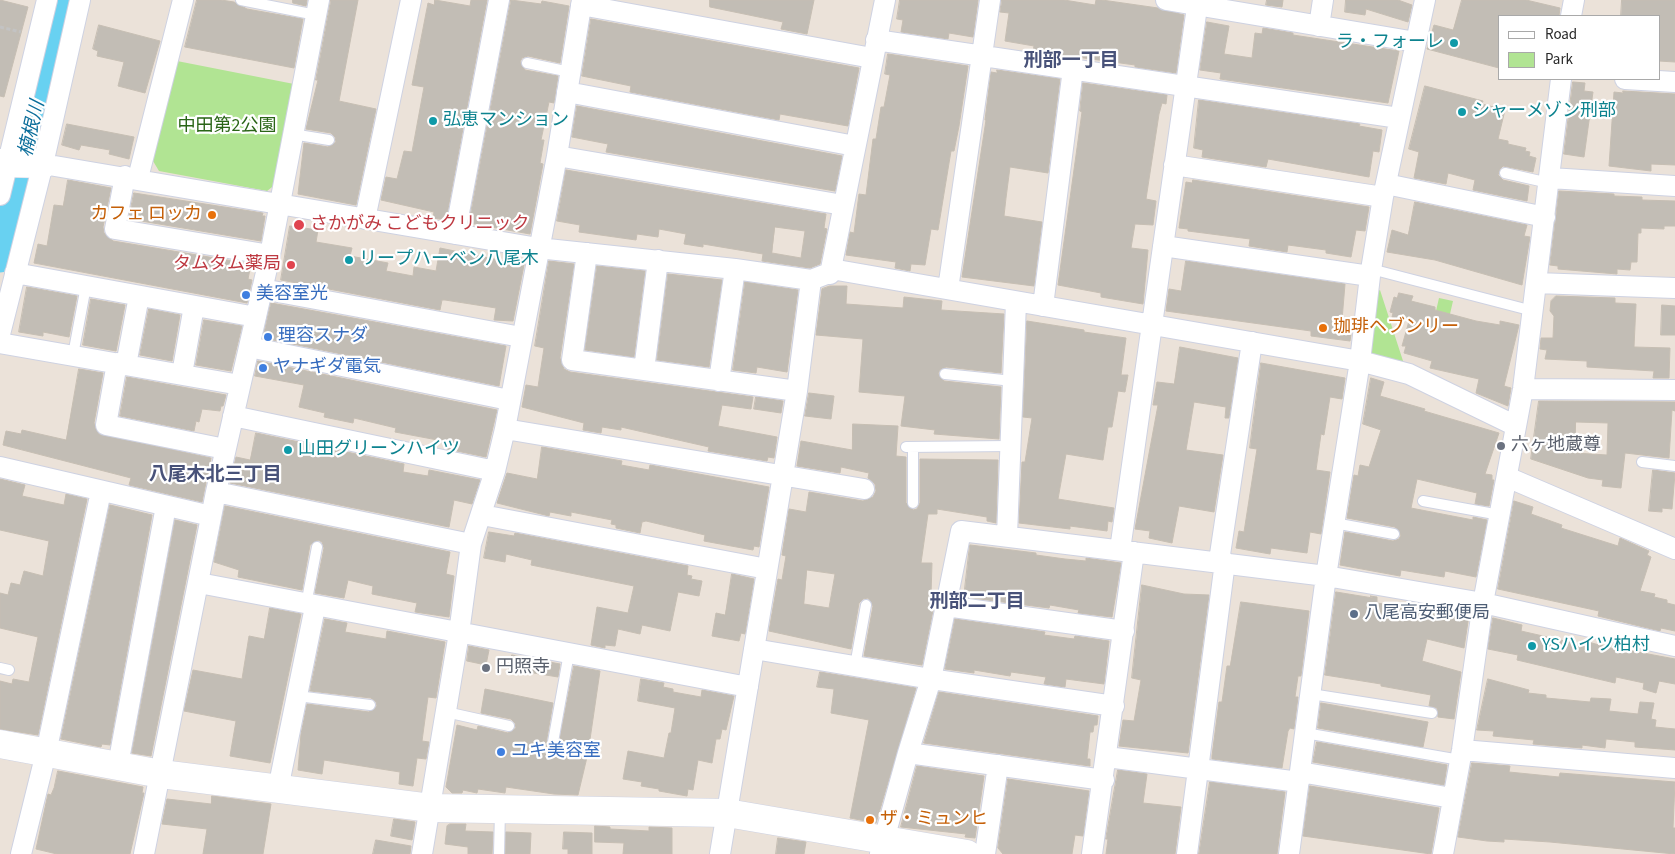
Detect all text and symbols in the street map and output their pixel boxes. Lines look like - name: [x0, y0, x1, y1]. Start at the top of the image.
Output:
- legend: [1498, 15, 1660, 80]
- text: Road: [1545, 24, 1577, 45]
- place label: ラ・フォーレ: [1336, 32, 1444, 54]
- marker: ラ・フォーレ: [1448, 37, 1460, 49]
- text: Park: [1545, 49, 1573, 70]
- district label: 刑部一丁目: [1024, 51, 1118, 73]
- water label: 楠根川: [15, 99, 51, 159]
- place label: シャーメゾン刑部: [1472, 101, 1616, 123]
- marker: シャーメゾン刑部: [1456, 106, 1468, 118]
- place label: 弘恵マンション: [443, 110, 569, 132]
- marker: 弘恵マンション: [427, 115, 439, 127]
- park label: 中田第2公園: [178, 116, 276, 138]
- place label: カフェ ロッカ: [90, 204, 202, 226]
- marker: カフェ ロッカ: [206, 209, 218, 221]
- place label: さかがみ こどもクリニック: [310, 214, 530, 236]
- marker: さかがみ こどもクリニック: [292, 218, 306, 232]
- place label: リープハーベン八尾木: [359, 249, 539, 271]
- place label: タムタム薬局: [173, 254, 281, 276]
- marker: リープハーベン八尾木: [343, 254, 355, 266]
- marker: タムタム薬局: [285, 259, 297, 271]
- place label: 美容室光: [256, 284, 328, 306]
- marker: 美容室光: [240, 289, 252, 301]
- place label: 珈琲ヘブンリー: [1333, 317, 1459, 339]
- marker: 珈琲ヘブンリー: [1317, 322, 1329, 334]
- place label: 理容スナダ: [278, 326, 368, 348]
- marker: 理容スナダ: [262, 331, 274, 343]
- place label: ヤナギダ電気: [273, 357, 381, 379]
- marker: ヤナギダ電気: [257, 362, 269, 374]
- place label: 六ヶ地蔵尊: [1511, 435, 1601, 457]
- place label: 山田グリーンハイツ: [298, 439, 460, 461]
- marker: 六ヶ地蔵尊: [1495, 440, 1507, 452]
- marker: 山田グリーンハイツ: [282, 444, 294, 456]
- district label: 八尾木北三丁目: [149, 465, 281, 487]
- district label: 刑部二丁目: [930, 592, 1024, 614]
- place label: 八尾高安郵便局: [1364, 603, 1490, 625]
- marker: 八尾高安郵便局: [1348, 608, 1360, 620]
- place label: YSハイツ柏村: [1542, 635, 1650, 657]
- marker: YSハイツ柏村: [1526, 640, 1538, 652]
- place label: 円照寺: [496, 657, 550, 679]
- marker: 円照寺: [480, 662, 492, 674]
- place label: ユキ美容室: [511, 741, 601, 763]
- marker: ユキ美容室: [495, 746, 507, 758]
- place label: ザ・ミュンヒ: [880, 809, 988, 831]
- marker: ザ・ミュンヒ: [864, 814, 876, 826]

